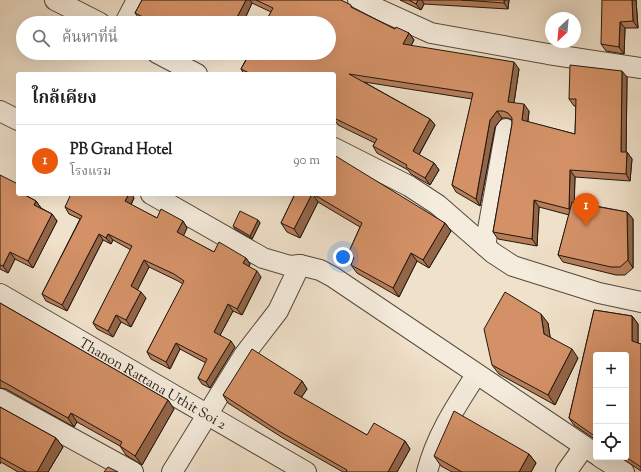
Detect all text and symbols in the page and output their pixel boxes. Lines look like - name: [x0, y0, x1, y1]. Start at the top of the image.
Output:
- north arrow: [545, 12, 581, 48]
- search box: [16, 16, 336, 60]
- icon: search: [30, 27, 52, 49]
- text: ค้นหาที่นี่: [62, 28, 118, 49]
- text: ใกล้เคียง: [32, 87, 97, 111]
- text: PB Grand Hotel: [70, 140, 173, 161]
- text: 1: [43, 152, 47, 170]
- text: 90 m: [293, 152, 320, 170]
- text: โรงแรม: [70, 163, 111, 181]
- pin: 1: [573, 193, 599, 226]
- your location: [333, 247, 353, 267]
- street label: Thanon Rattana Uthit Soi 2: [75, 334, 230, 436]
- map controls: [593, 352, 629, 460]
- button: +: [593, 352, 629, 388]
- button: −: [593, 388, 629, 424]
- button: locate: [593, 424, 629, 460]

